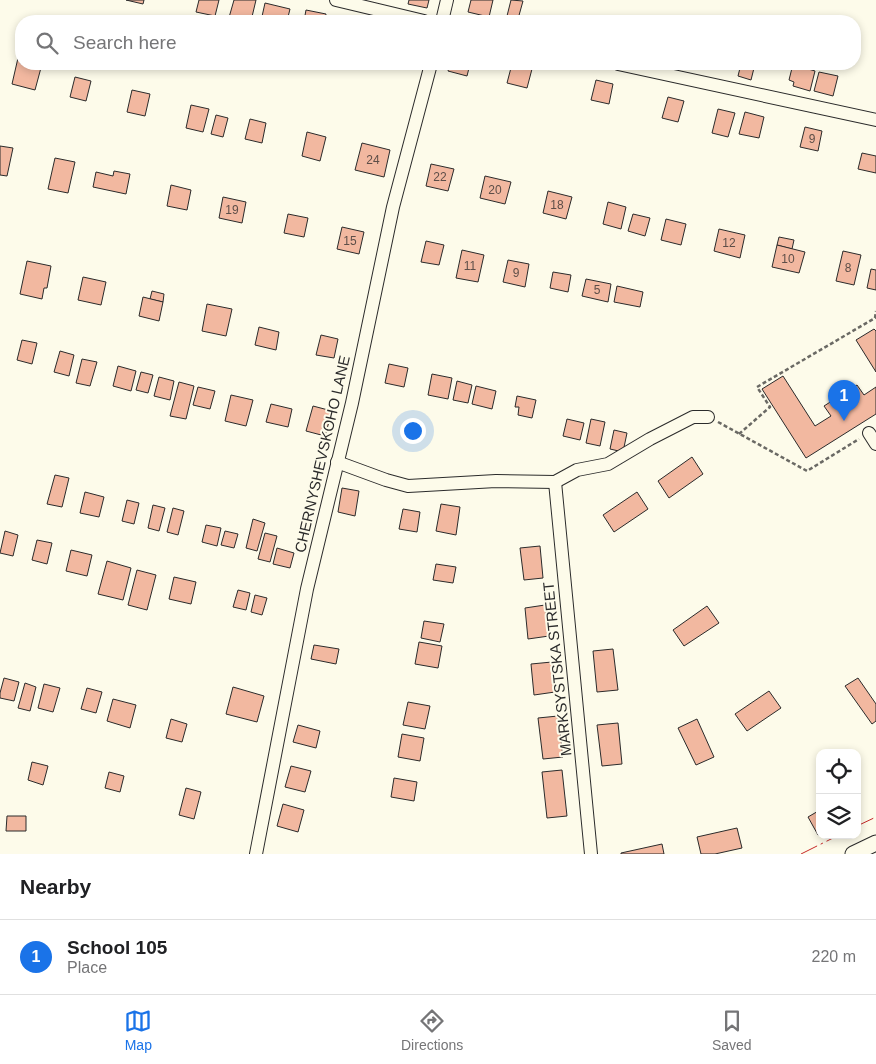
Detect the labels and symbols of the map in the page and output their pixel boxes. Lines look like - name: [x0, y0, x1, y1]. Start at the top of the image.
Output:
- house number: 9: [809, 132, 816, 146]
- house number: 24: [366, 153, 380, 167]
- house number: 22: [433, 170, 447, 184]
- house number: 20: [488, 183, 502, 197]
- house number: 18: [550, 198, 564, 212]
- house number: 19: [225, 203, 239, 217]
- house number: 15: [343, 234, 357, 248]
- house number: 12: [722, 236, 736, 250]
- house number: 10: [781, 252, 795, 266]
- house number: 11: [464, 259, 477, 273]
- house number: 8: [845, 261, 852, 275]
- house number: 9: [513, 266, 520, 280]
- house number: 5: [594, 283, 601, 297]
- street label: CHERNYSHEVSKOHO LANE: [291, 354, 353, 554]
- pin: 1: [828, 380, 860, 421]
- your location: [400, 418, 426, 444]
- street label: MARKSYSTSKA STREET: [539, 581, 575, 757]

